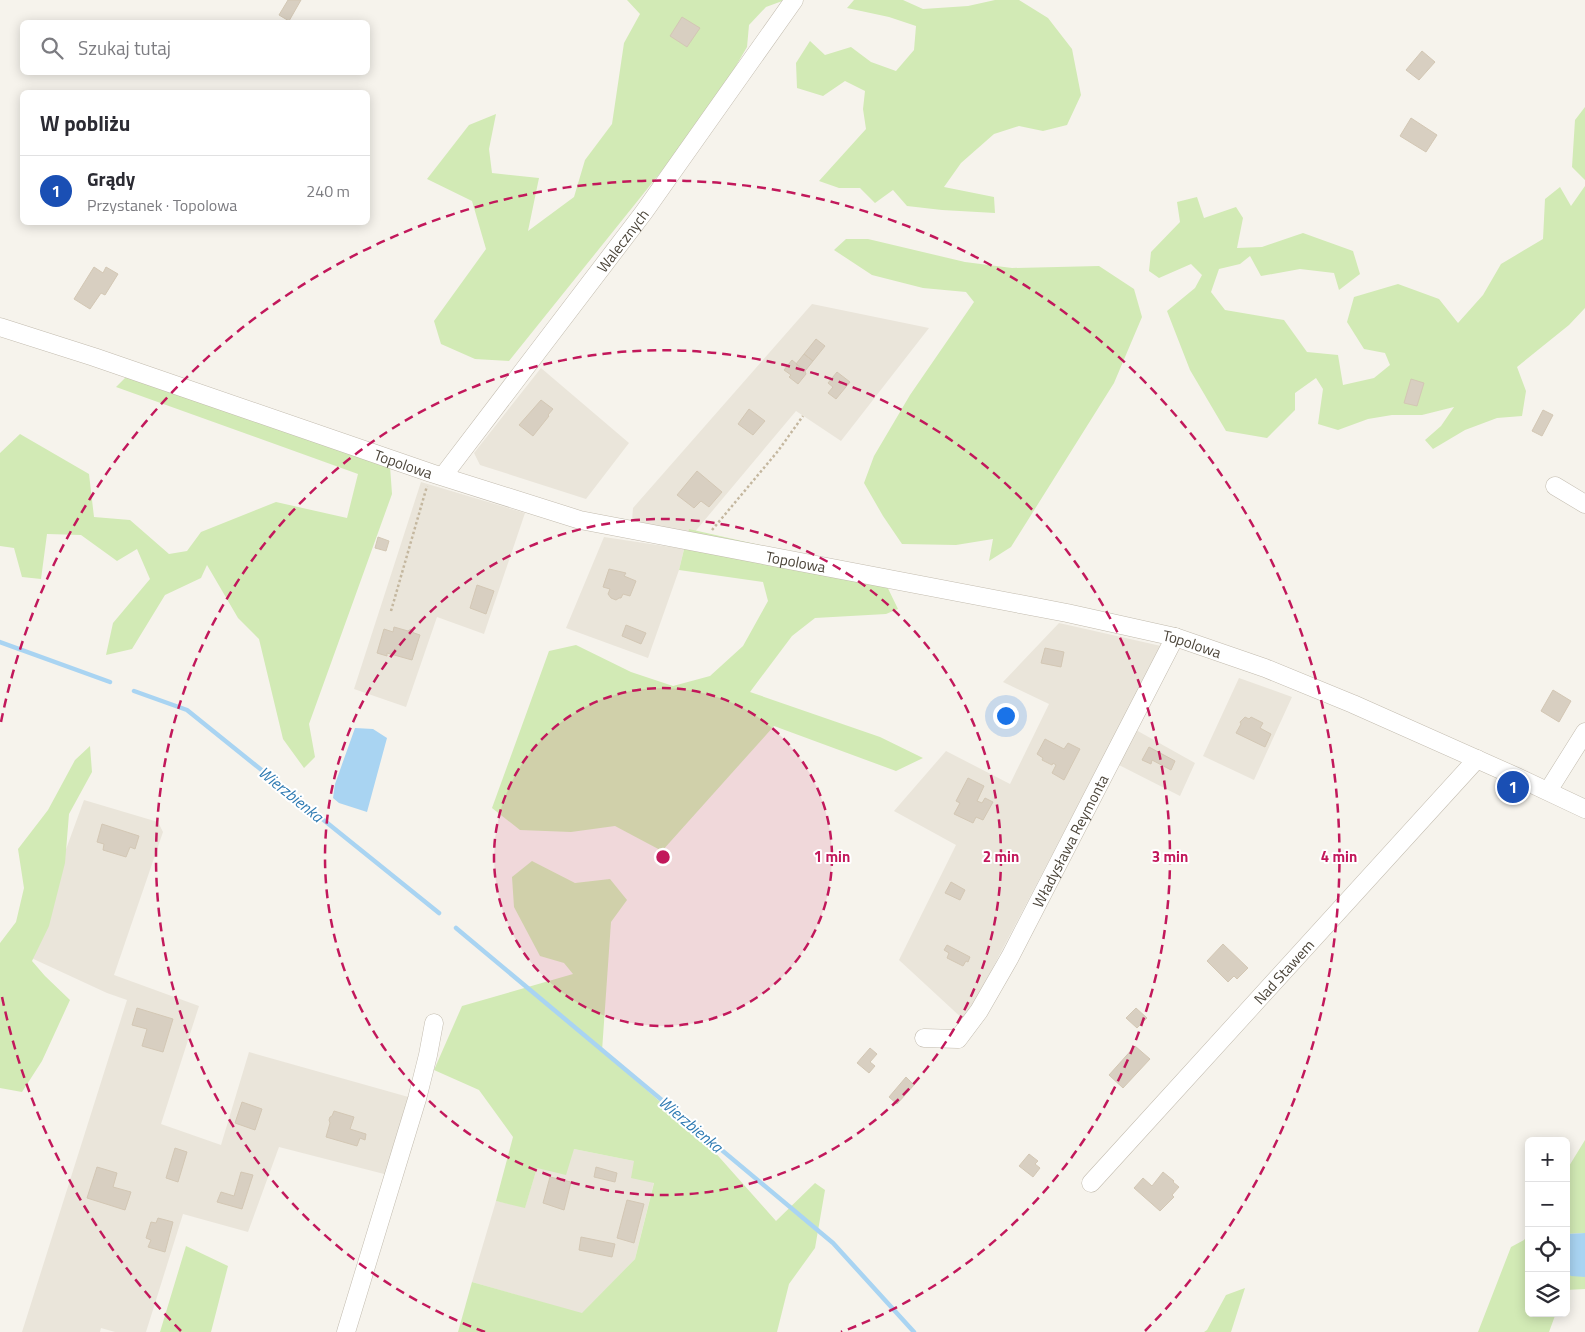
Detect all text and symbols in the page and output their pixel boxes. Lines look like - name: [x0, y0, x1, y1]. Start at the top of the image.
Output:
- search box: [20, 20, 370, 75]
- text: Szukaj tutaj: [78, 33, 171, 62]
- icon: search: [38, 34, 66, 62]
- text: W pobliżu: [40, 107, 130, 139]
- text: Grądy: [87, 164, 135, 193]
- text: 1: [52, 179, 60, 203]
- text: 240 m: [306, 179, 350, 203]
- text: Przystanek · Topolowa: [87, 193, 237, 217]
- street label: Walecznych: [591, 204, 654, 277]
- street label: Topolowa: [371, 443, 436, 484]
- street label: Topolowa: [764, 544, 828, 578]
- street label: Topolowa: [1161, 623, 1225, 664]
- your location: [993, 703, 1019, 729]
- water label: Wierzbienka: [253, 760, 329, 828]
- pin: 1: [1497, 768, 1529, 806]
- street label: Władysława Reymonta: [1026, 770, 1114, 911]
- text: 1 min: [814, 845, 850, 868]
- text: 2 min: [983, 845, 1019, 868]
- text: 3 min: [1152, 845, 1188, 868]
- text: 4 min: [1321, 845, 1357, 868]
- centre of rings: [654, 848, 672, 866]
- street label: Nad Stawem: [1248, 934, 1319, 1009]
- water label: Wierzbienka: [654, 1090, 729, 1159]
- map controls: [1525, 1137, 1570, 1317]
- button: +: [1525, 1137, 1570, 1182]
- button: −: [1525, 1182, 1570, 1227]
- button: locate: [1525, 1227, 1570, 1272]
- button: layers: [1525, 1272, 1570, 1317]

